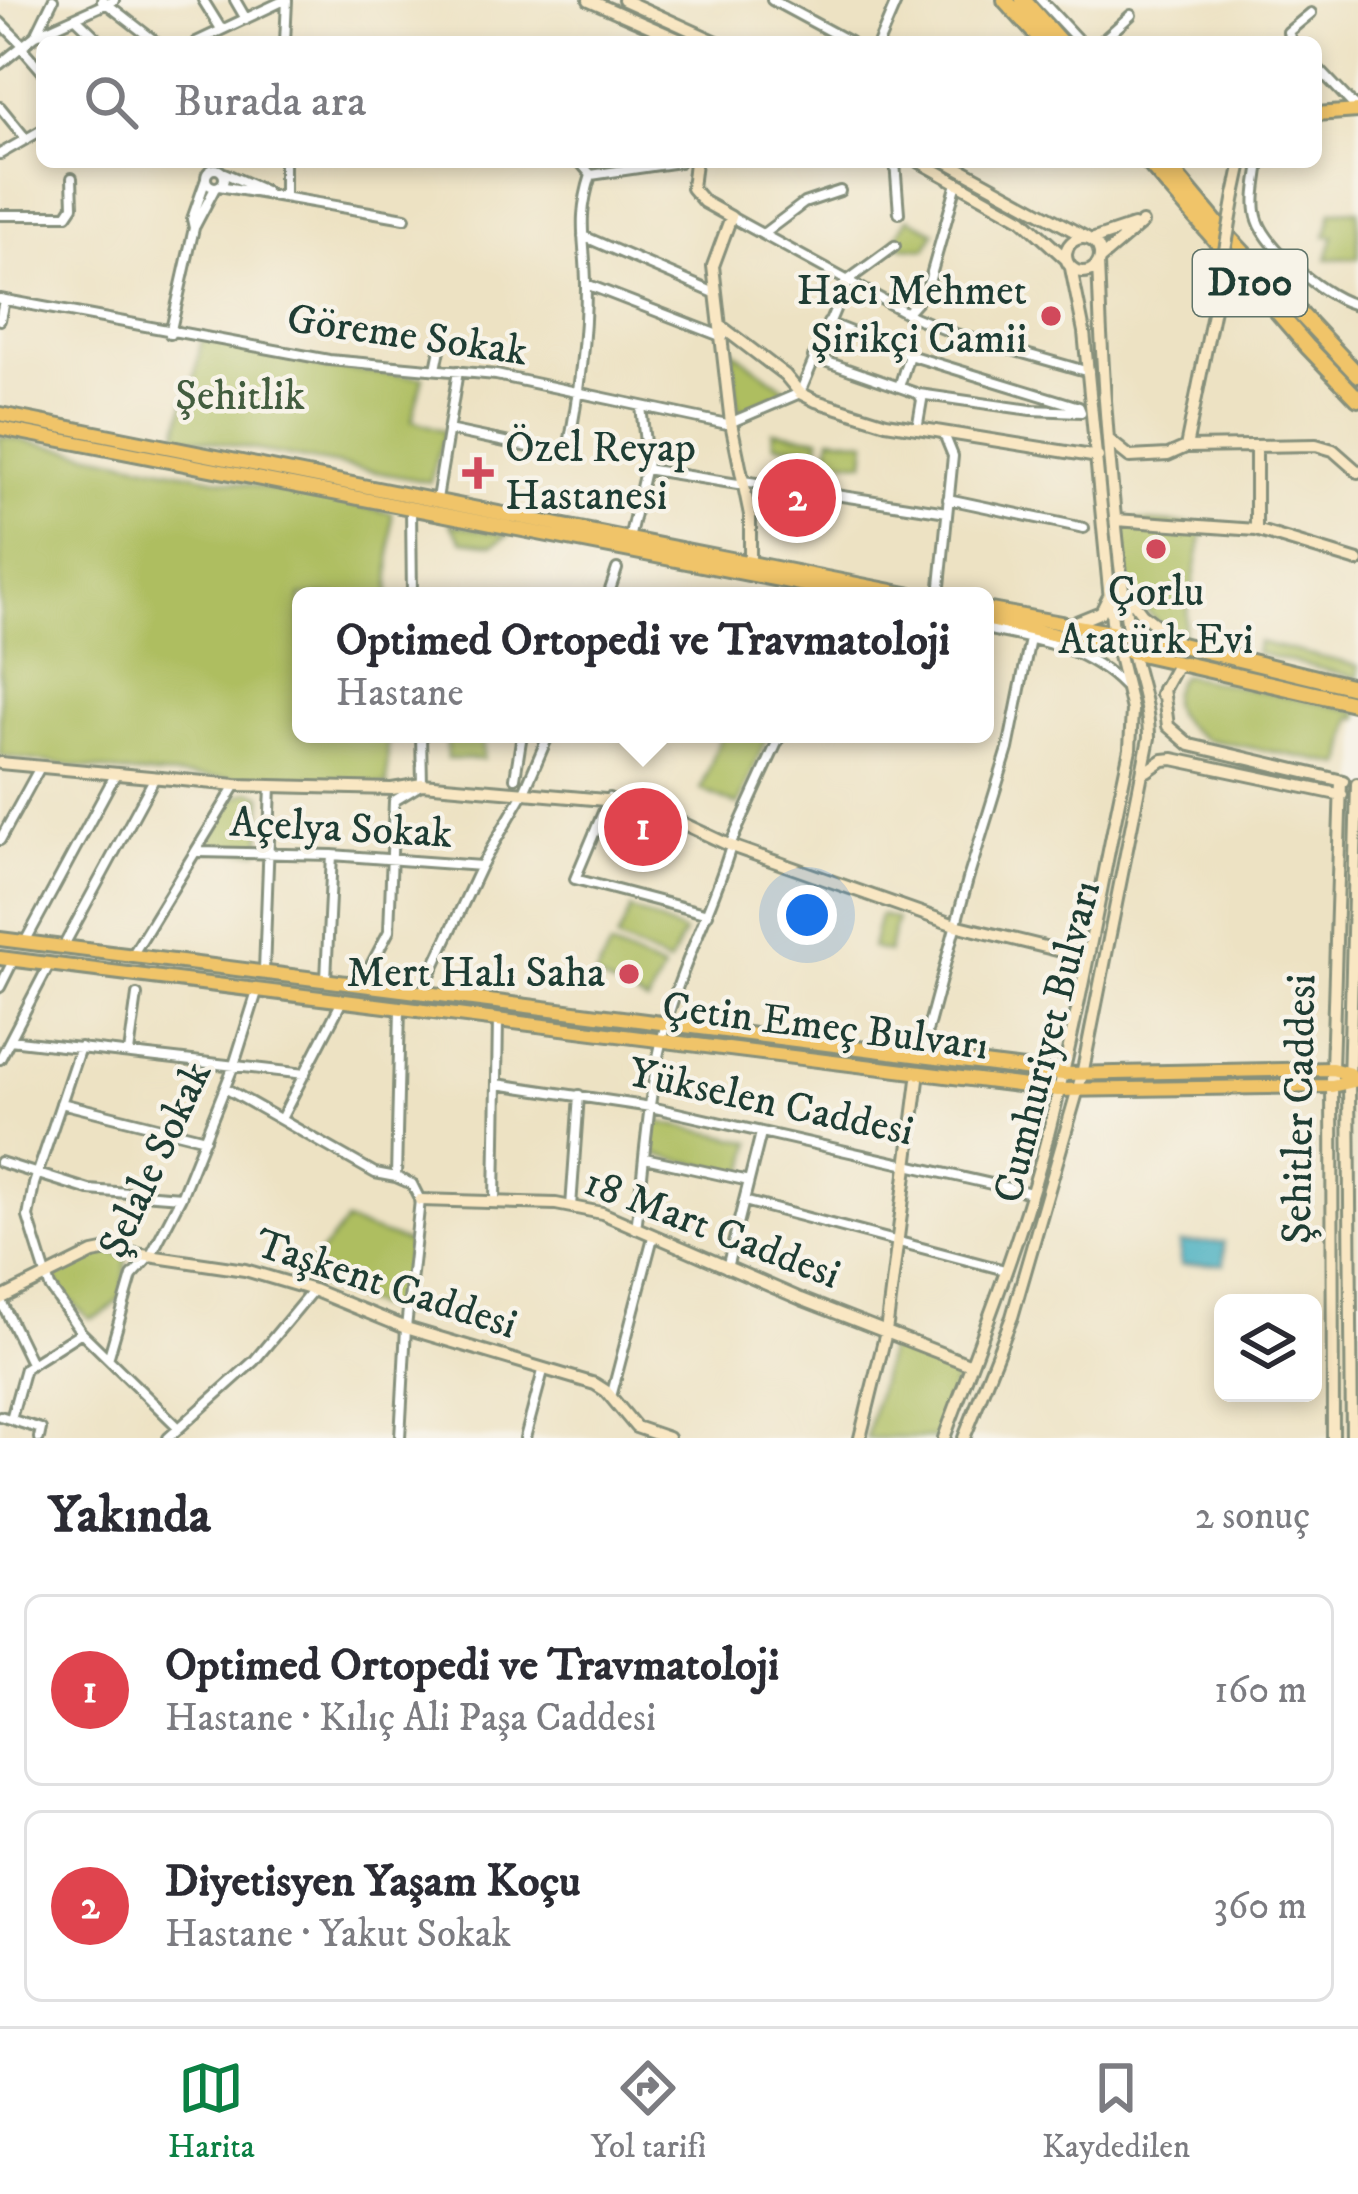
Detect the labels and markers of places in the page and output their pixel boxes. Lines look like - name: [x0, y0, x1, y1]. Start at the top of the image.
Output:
- place label: Hacı Mehmet Şirikçi Camii: [796, 266, 1027, 366]
- marker: Hacı Mehmet Şirikçi Camii: [1038, 303, 1064, 329]
- place label: Özel Reyap Hastanesi: [505, 423, 696, 523]
- pin: 2: [758, 453, 836, 543]
- marker: Özel Reyap Hastanesi: [462, 457, 494, 489]
- marker: Çorlu Atatürk Evi: [1143, 536, 1169, 562]
- place label: Çorlu Atatürk Evi: [1058, 567, 1254, 667]
- pin: 1: [604, 782, 682, 872]
- place label: Mert Halı Saha: [346, 948, 605, 1000]
- marker: Mert Halı Saha: [616, 961, 642, 987]

